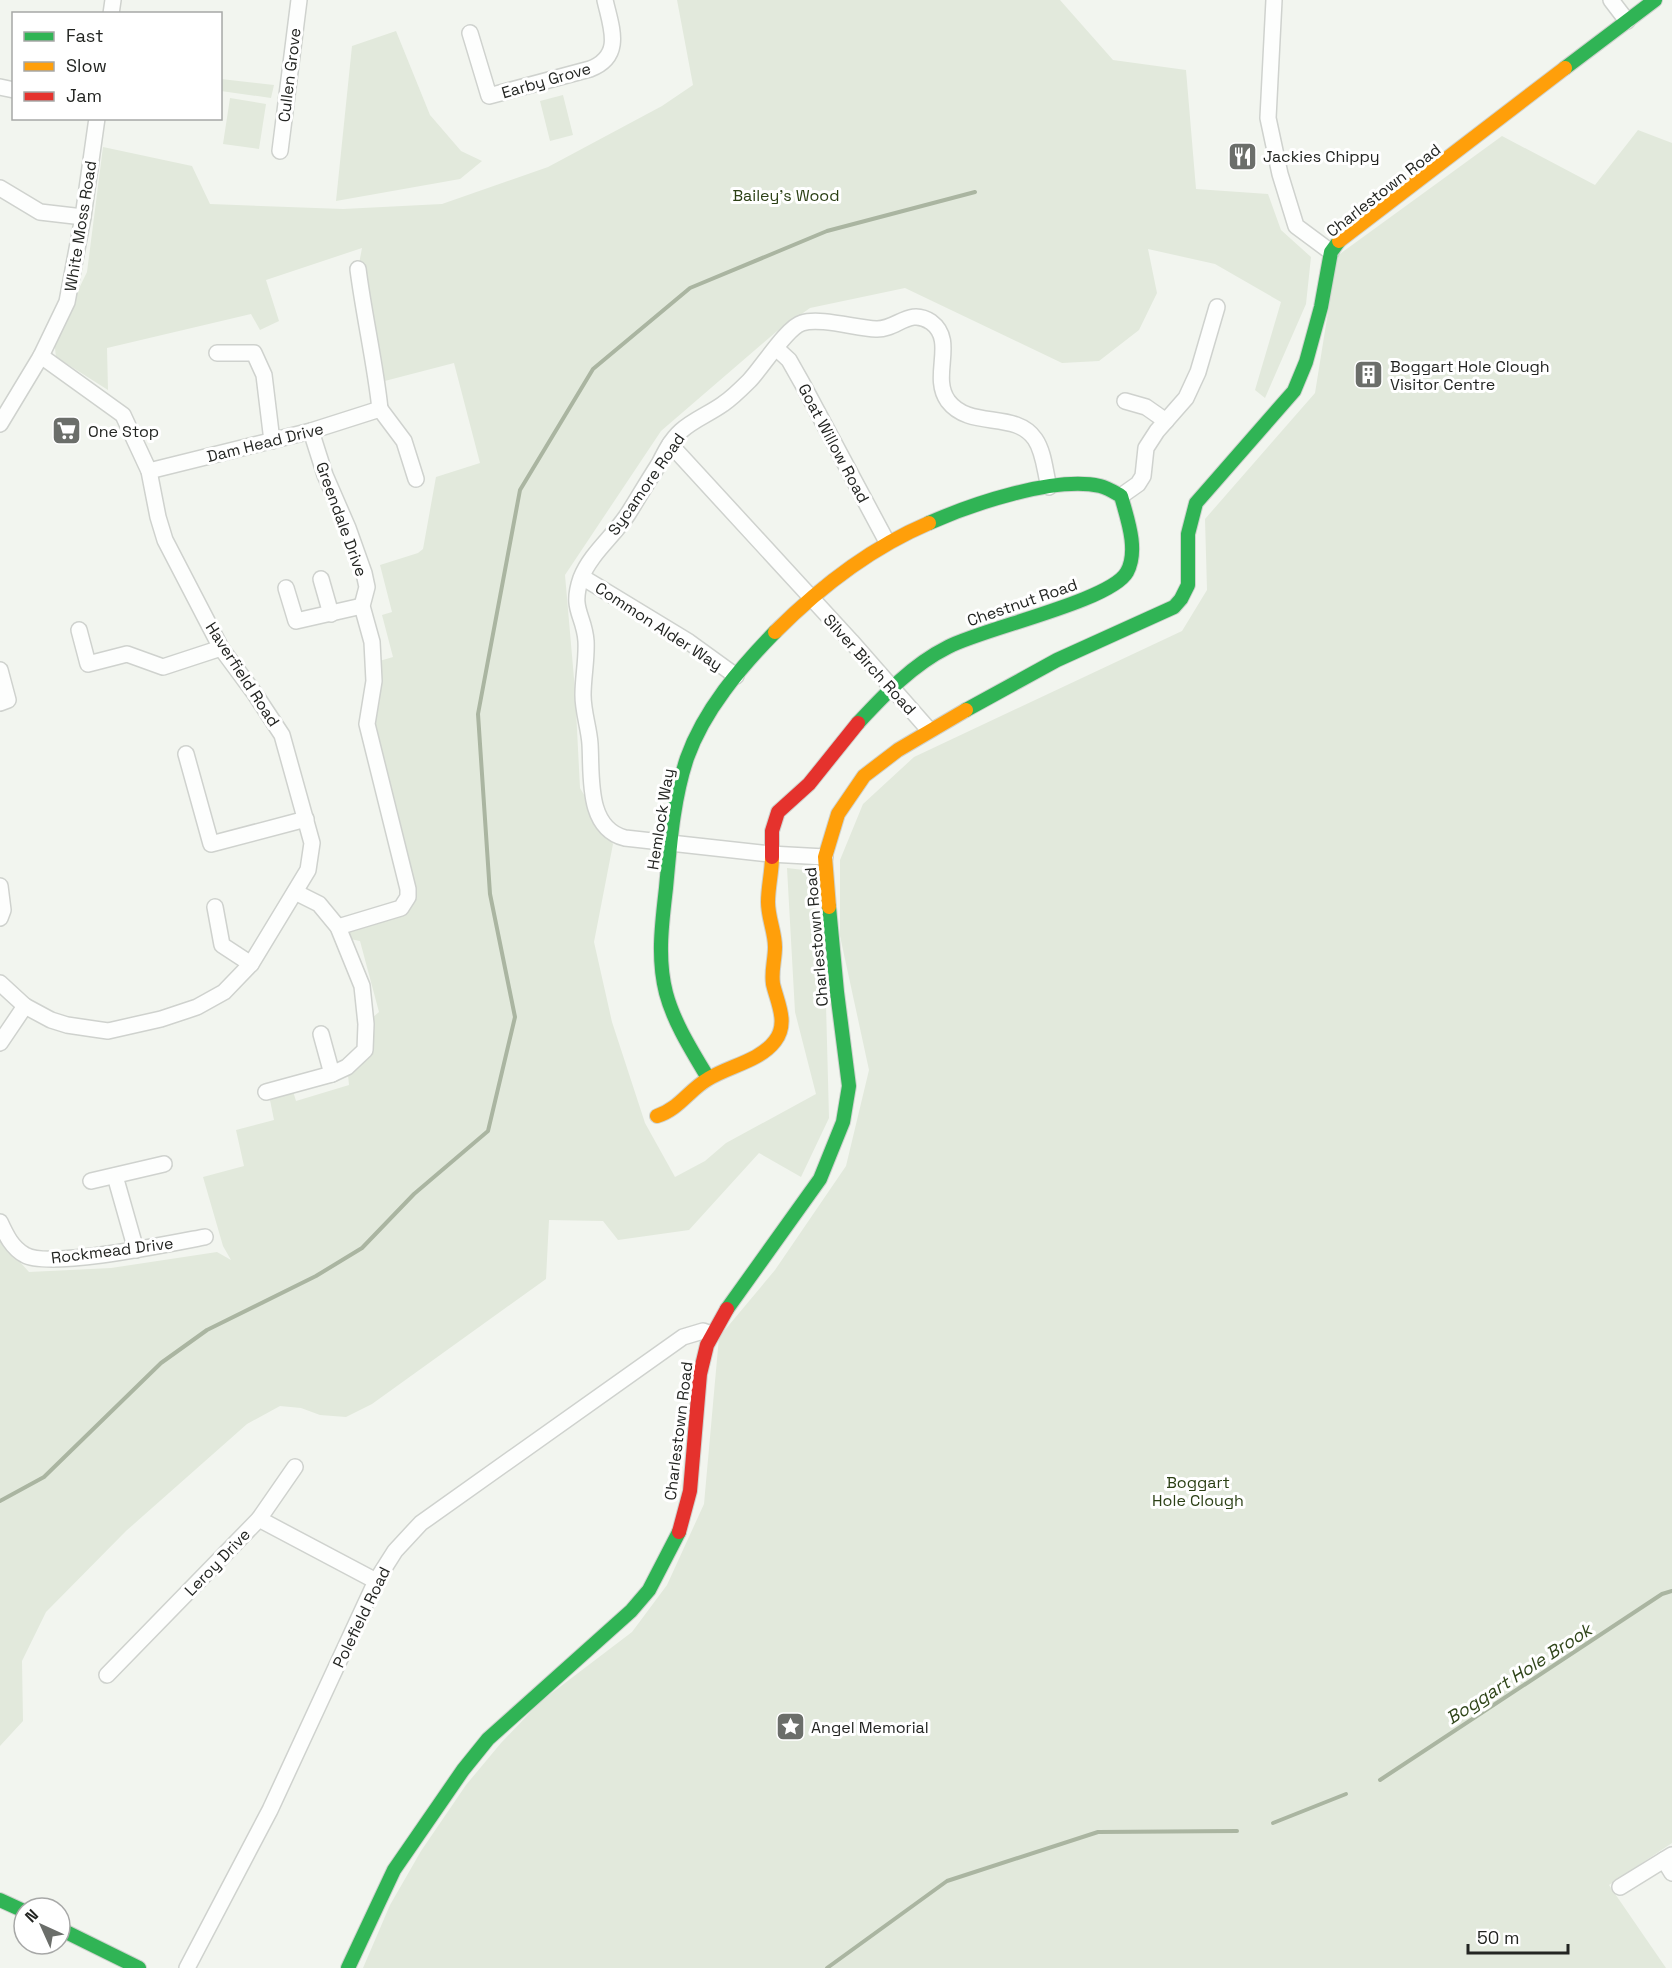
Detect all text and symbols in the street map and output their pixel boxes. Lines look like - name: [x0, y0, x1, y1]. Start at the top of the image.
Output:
- legend: [12, 12, 222, 120]
- text: Fast: [66, 24, 103, 47]
- street label: Cullen Grove: [273, 27, 306, 123]
- text: Slow: [66, 54, 107, 77]
- street label: Earby Grove: [499, 58, 593, 103]
- text: Jam: [66, 84, 102, 107]
- street label: Charlestown Road: [1322, 139, 1445, 242]
- restaurant icon: Jackies Chippy: [1226, 140, 1258, 172]
- place label: Jackies Chippy: [1263, 146, 1380, 167]
- street label: White Moss Road: [60, 159, 101, 293]
- park label: Bailey's Wood: [732, 185, 840, 206]
- place label: Boggart Hole Clough Visitor Centre: [1390, 356, 1550, 395]
- building icon: Boggart Hole Clough Visitor Centre: [1353, 359, 1385, 391]
- street label: Goat Willow Road: [793, 380, 874, 507]
- supermarket icon: One Stop: [51, 415, 83, 447]
- street label: Dam Head Drive: [205, 418, 326, 467]
- place label: One Stop: [88, 421, 159, 442]
- street label: Sycamore Road: [603, 429, 690, 540]
- street label: Greendale Drive: [311, 459, 372, 579]
- street label: Chestnut Road: [964, 574, 1080, 631]
- street label: Common Alder Way: [591, 577, 726, 675]
- street label: Silver Birch Road: [819, 610, 920, 719]
- street label: Haverfield Road: [201, 618, 284, 731]
- street label: Hemlock Way: [642, 767, 679, 871]
- street label: Charlestown Road: [800, 866, 833, 1007]
- street label: Rockmead Drive: [50, 1233, 174, 1268]
- street label: Charlestown Road: [660, 1360, 697, 1502]
- park label: Boggart Hole Clough: [1152, 1472, 1244, 1511]
- street label: Leroy Drive: [180, 1524, 255, 1601]
- street label: Polefield Road: [328, 1563, 395, 1671]
- water label: Boggart Hole Brook: [1442, 1617, 1598, 1729]
- place icon: Angel Memorial: [774, 1711, 806, 1743]
- place label: Angel Memorial: [811, 1717, 929, 1738]
- north arrow: [12, 1896, 72, 1956]
- text: N: [21, 1905, 43, 1927]
- scale bar: [1468, 1917, 1568, 1955]
- text: 50 m: [1477, 1926, 1519, 1949]

